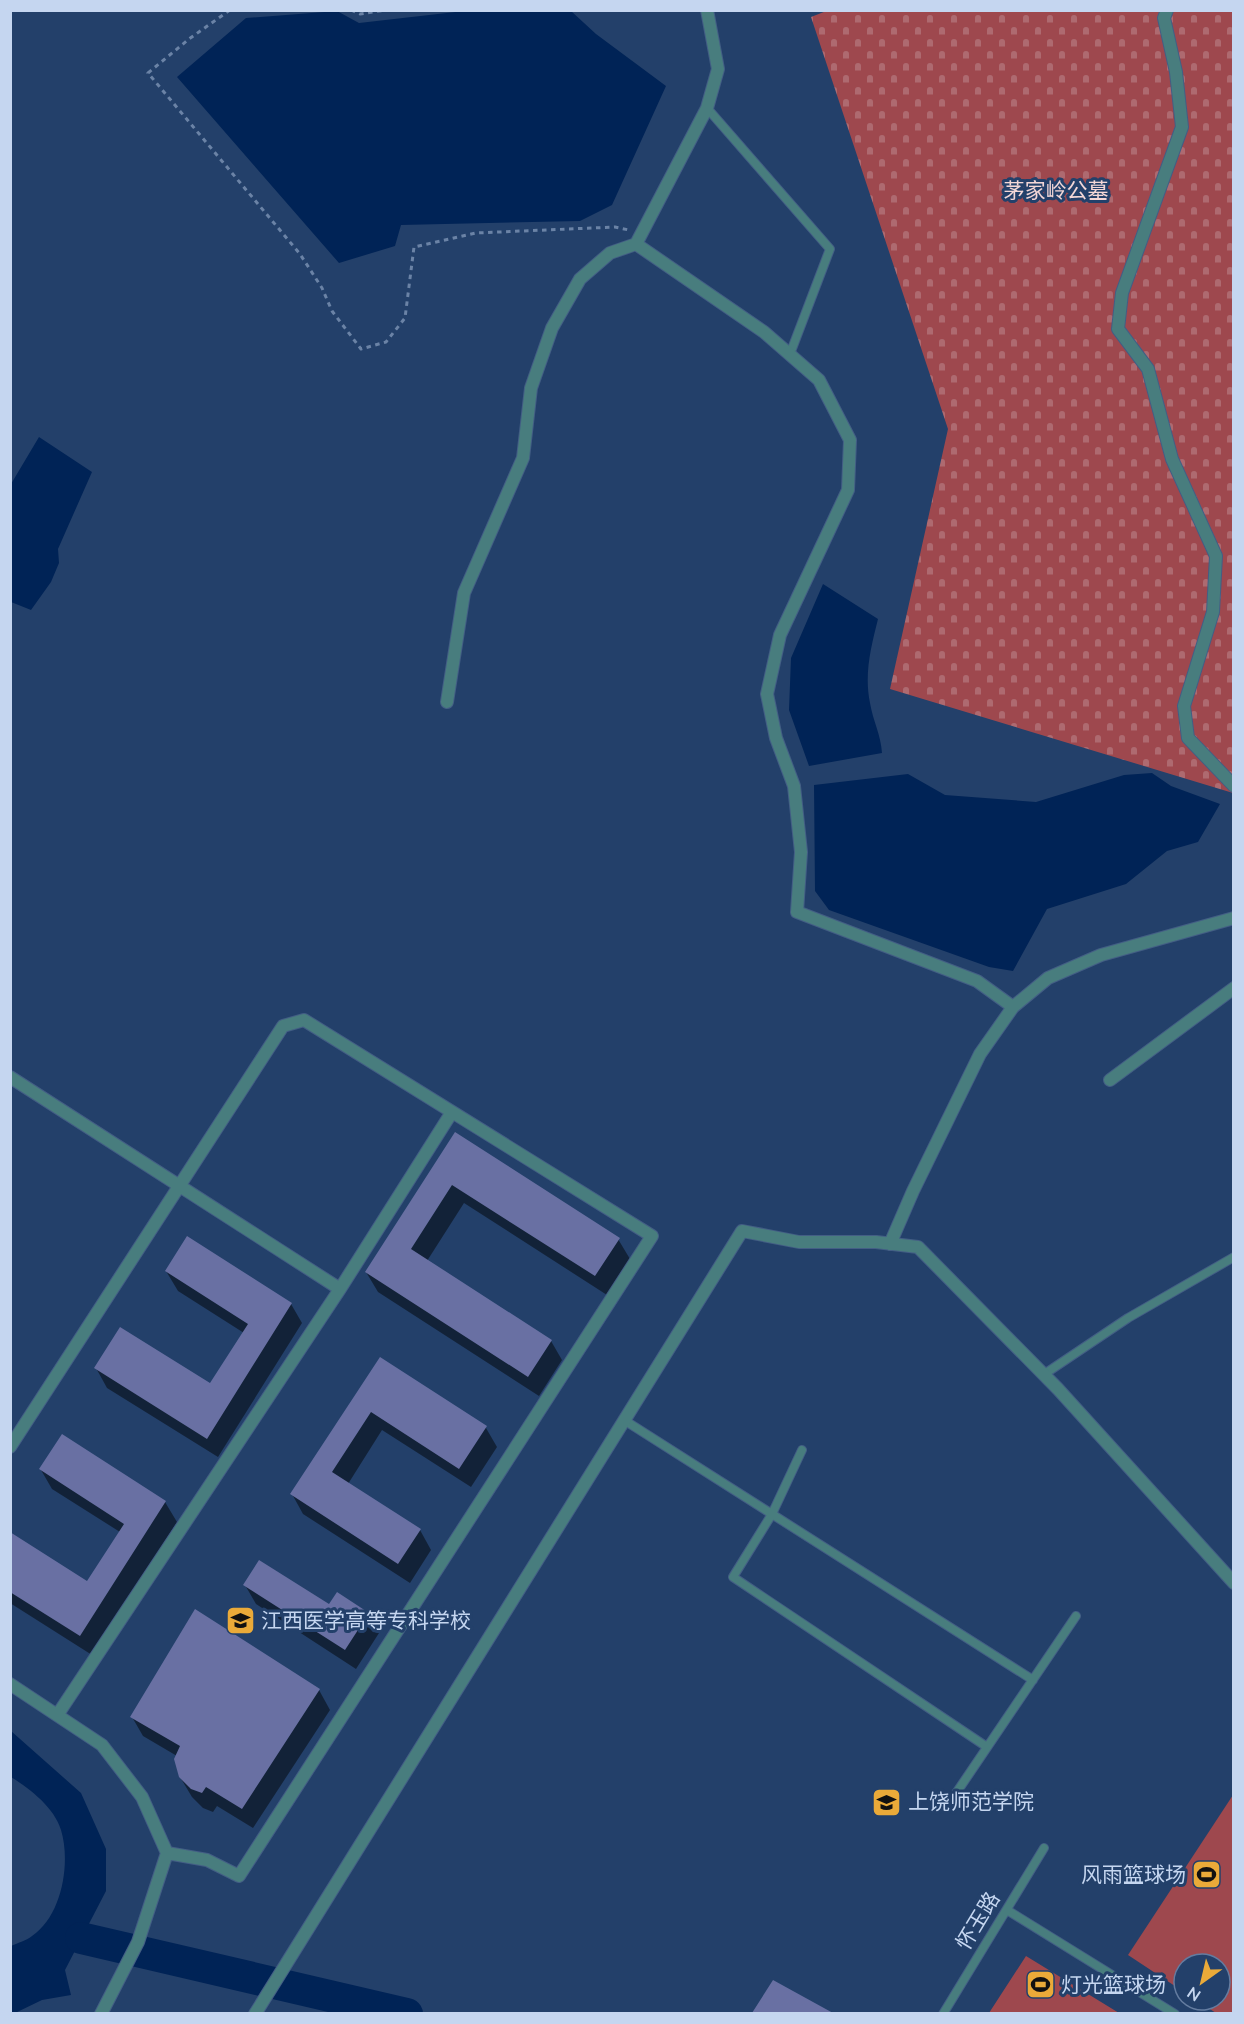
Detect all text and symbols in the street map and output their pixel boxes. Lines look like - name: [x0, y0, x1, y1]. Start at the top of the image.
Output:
- park label: 茅家岭公墓: [1004, 177, 1109, 205]
- school or university icon: 江西医学高等专科学校: [224, 1605, 256, 1637]
- place label: 江西医学高等专科学校: [261, 1607, 471, 1635]
- school or university icon: 上饶师范学院: [871, 1786, 903, 1818]
- place label: 上饶师范学院: [908, 1788, 1034, 1816]
- sports icon: 风雨篮球场: [1191, 1859, 1223, 1891]
- place label: 风雨篮球场: [1081, 1861, 1186, 1889]
- street label: 怀玉路: [950, 1887, 1006, 1955]
- north arrow: [1172, 1952, 1232, 2012]
- sports icon: 灯光篮球场: [1024, 1969, 1056, 2001]
- place label: 灯光篮球场: [1061, 1971, 1166, 1999]
- text: N: [1183, 1981, 1205, 2006]

